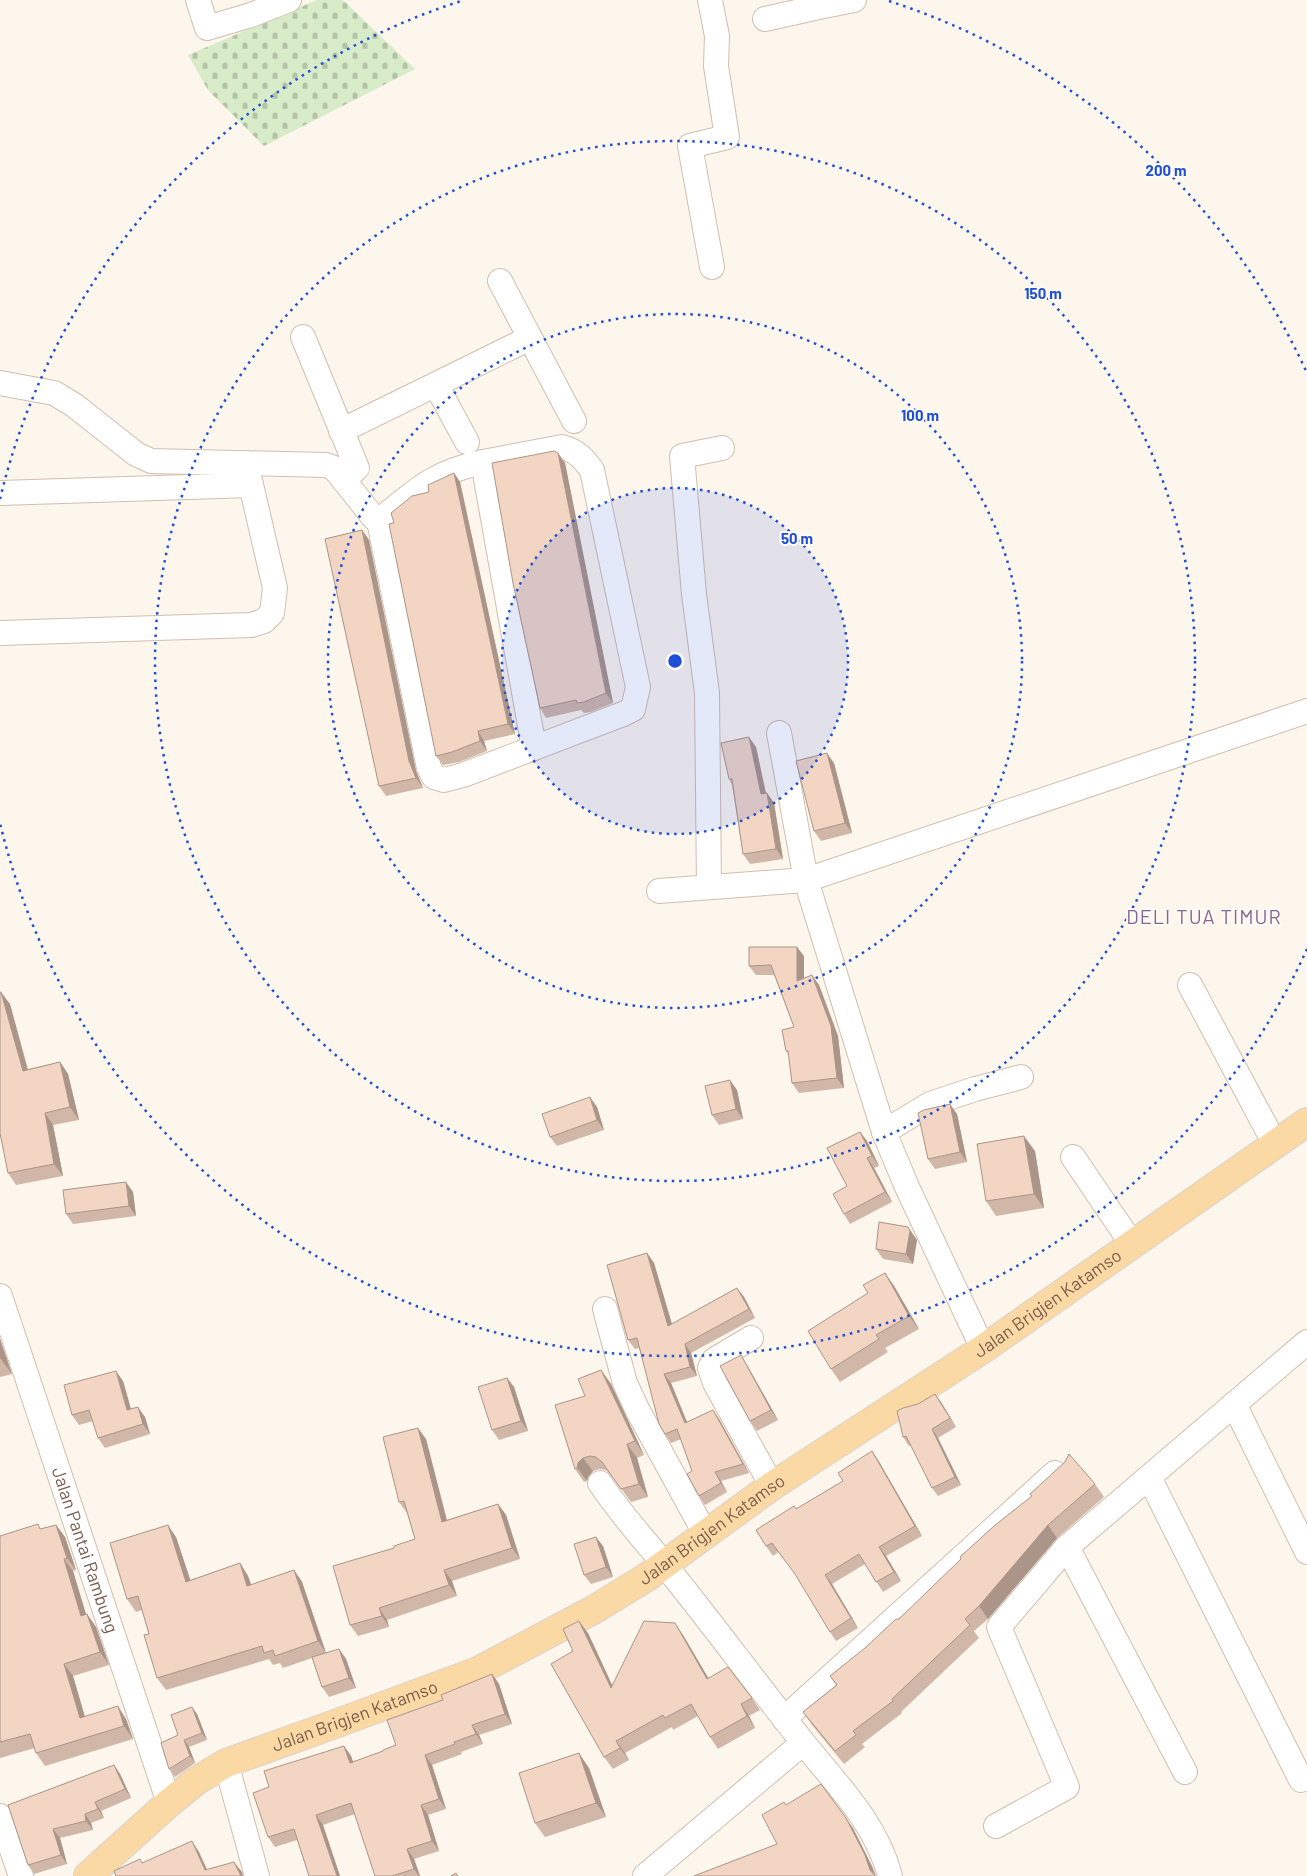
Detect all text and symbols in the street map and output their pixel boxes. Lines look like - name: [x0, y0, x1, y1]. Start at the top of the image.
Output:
- text: 200 m: [1145, 161, 1187, 179]
- text: 150 m: [1024, 284, 1062, 302]
- text: 100 m: [901, 406, 939, 424]
- text: 50 m: [781, 529, 813, 547]
- centre of rings: [666, 652, 684, 670]
- district label: DELI TUA TIMUR: [1126, 904, 1282, 928]
- street label: Jalan Brigjen Katamso: [970, 1244, 1125, 1362]
- street label: Jalan Pantai Rambung: [48, 1464, 124, 1636]
- street label: Jalan Brigjen Katamso: [635, 1469, 789, 1589]
- street label: Jalan Brigjen Katamso: [269, 1675, 441, 1756]

